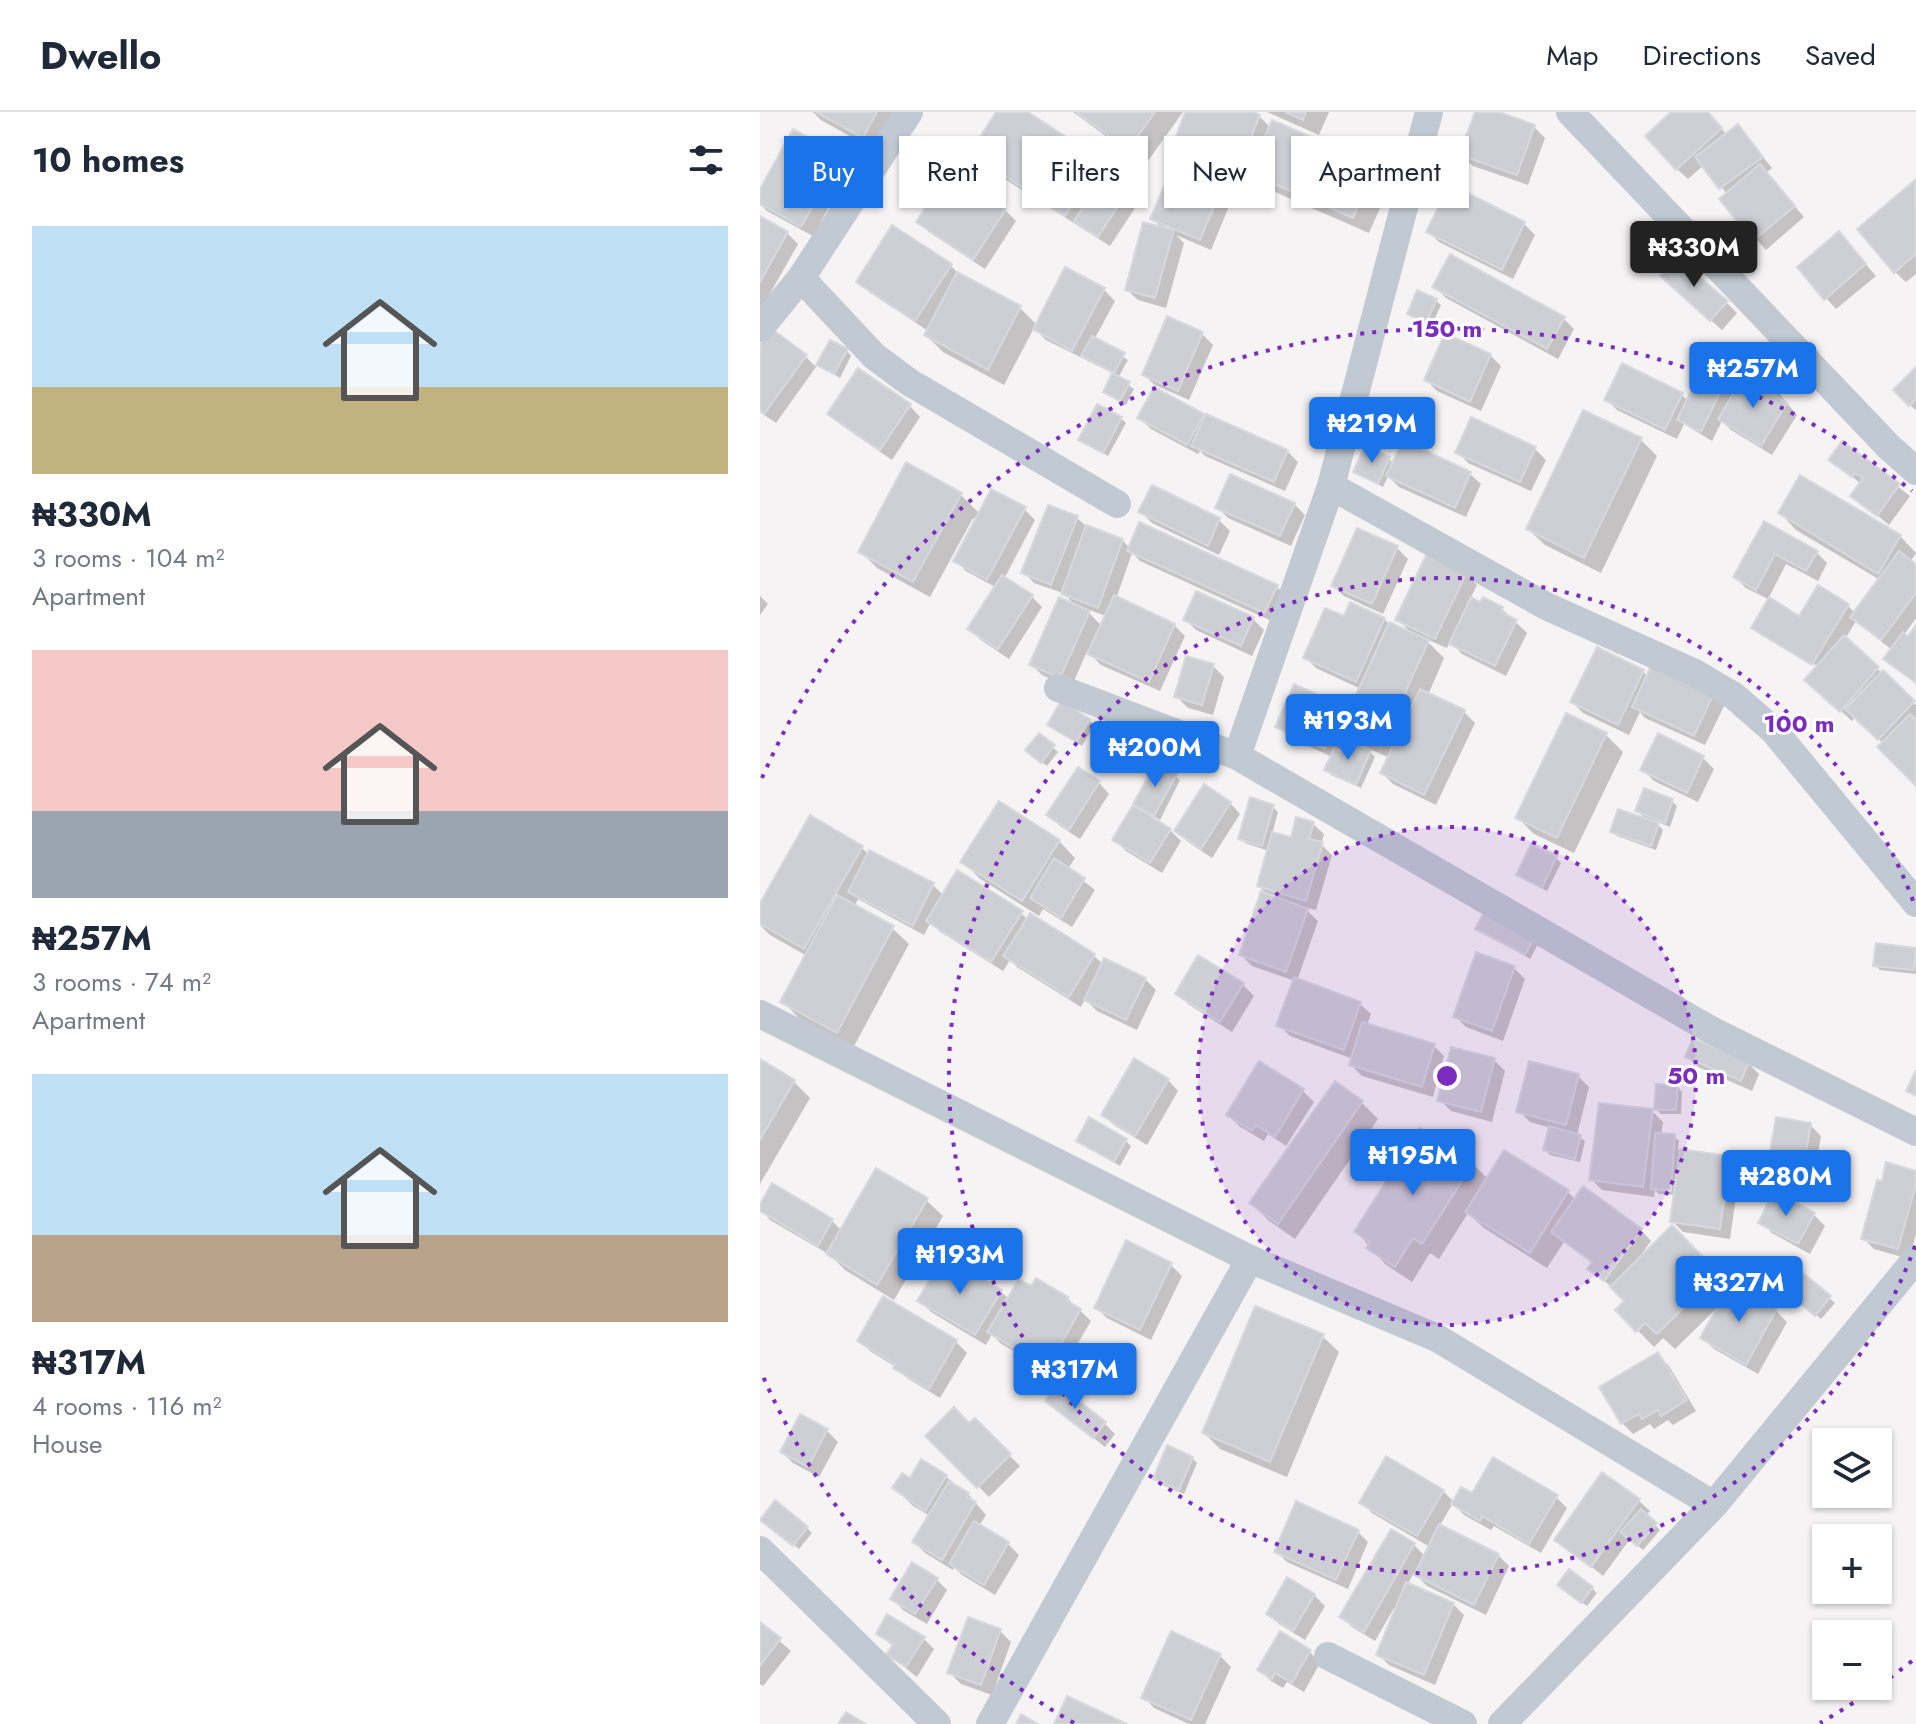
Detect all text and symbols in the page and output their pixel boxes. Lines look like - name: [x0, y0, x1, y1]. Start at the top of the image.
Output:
- text: Dwello: [40, 28, 162, 83]
- text: Map: [1546, 35, 1598, 76]
- text: Directions: [1642, 35, 1761, 76]
- text: Saved: [1805, 35, 1876, 76]
- text: 10 homes: [32, 136, 184, 185]
- chip: Buy: [784, 136, 883, 208]
- chip: Rent: [899, 136, 1006, 208]
- chip: Filters: [1022, 136, 1148, 208]
- chip: New: [1164, 136, 1275, 208]
- chip: Apartment: [1291, 136, 1469, 208]
- icon: filters: [684, 138, 728, 182]
- pin: ₦330M: [1638, 221, 1750, 289]
- text: ₦330M: [1648, 228, 1740, 266]
- icon: home: [308, 278, 452, 422]
- text: 150 m: [1412, 311, 1482, 346]
- pin: ₦257M: [1697, 342, 1809, 410]
- text: ₦257M: [1707, 349, 1799, 387]
- pin: ₦219M: [1316, 397, 1428, 465]
- text: ₦219M: [1327, 404, 1417, 442]
- text: ₦330M: [32, 490, 152, 539]
- text: 3 rooms · 104 m²: [32, 539, 225, 577]
- text: Apartment: [32, 577, 145, 615]
- pin: ₦193M: [1292, 694, 1404, 762]
- text: ₦193M: [1304, 701, 1392, 739]
- icon: home: [308, 702, 452, 846]
- text: 100 m: [1764, 706, 1834, 741]
- pin: ₦200M: [1099, 721, 1211, 789]
- text: ₦200M: [1108, 728, 1202, 766]
- text: ₦257M: [32, 914, 152, 963]
- text: 3 rooms · 74 m²: [32, 963, 211, 1001]
- text: Apartment: [32, 1001, 145, 1039]
- text: 50 m: [1667, 1058, 1725, 1093]
- centre of rings: [1433, 1062, 1461, 1090]
- icon: home: [308, 1126, 452, 1270]
- pin: ₦195M: [1357, 1129, 1469, 1197]
- text: ₦195M: [1368, 1136, 1458, 1174]
- pin: ₦280M: [1730, 1150, 1842, 1218]
- text: ₦280M: [1740, 1157, 1832, 1195]
- pin: ₦193M: [904, 1228, 1016, 1296]
- text: ₦193M: [916, 1235, 1004, 1273]
- pin: ₦327M: [1683, 1256, 1795, 1324]
- text: ₦327M: [1694, 1263, 1784, 1301]
- text: ₦317M: [32, 1338, 146, 1387]
- pin: ₦317M: [1019, 1343, 1131, 1411]
- text: ₦317M: [1031, 1350, 1119, 1388]
- text: 4 rooms · 116 m²: [32, 1387, 222, 1425]
- text: House: [32, 1425, 102, 1463]
- map controls: [1812, 1428, 1892, 1700]
- button: layers: [1812, 1428, 1892, 1508]
- button: +: [1812, 1524, 1892, 1604]
- button: −: [1812, 1620, 1892, 1700]

